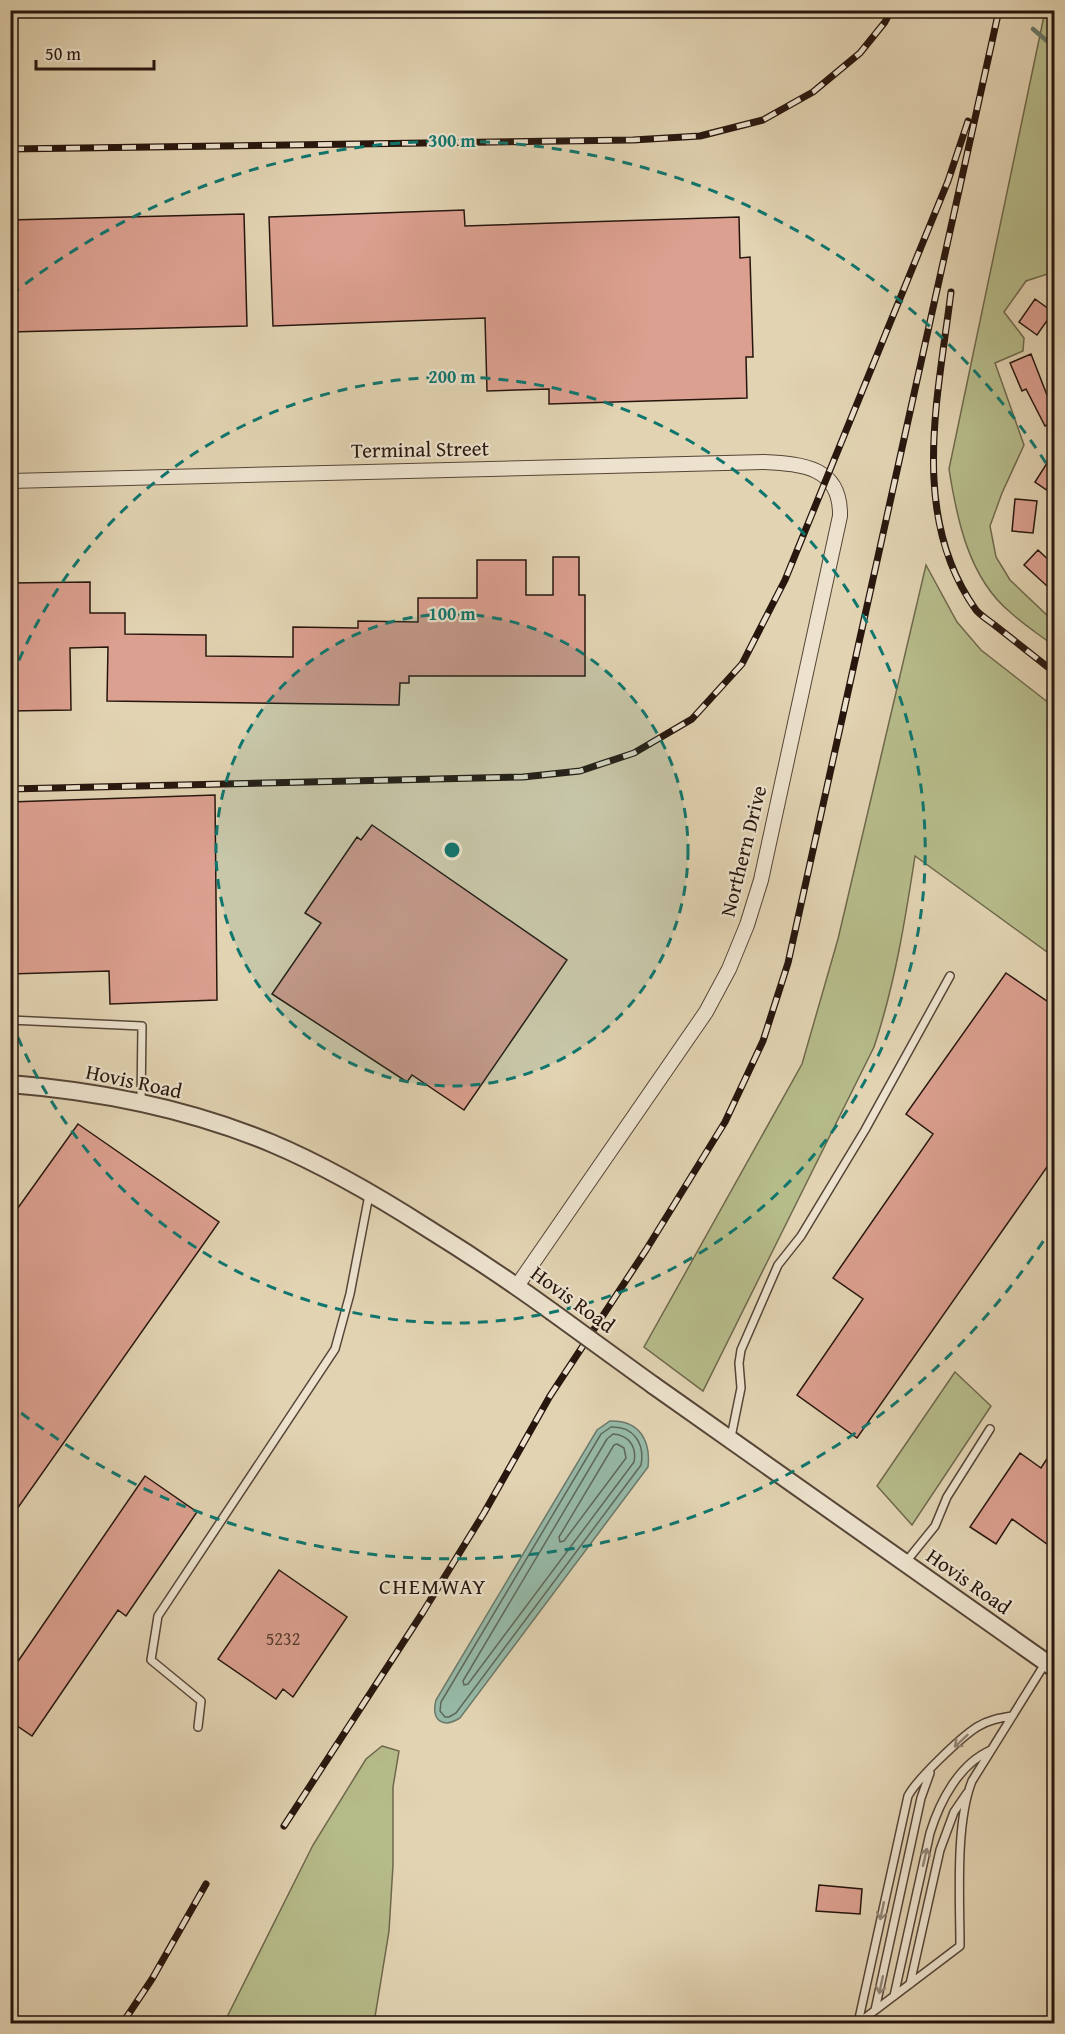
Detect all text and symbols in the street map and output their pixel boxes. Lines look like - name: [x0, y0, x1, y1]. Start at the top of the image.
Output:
- scale bar: [36, 33, 154, 71]
- text: 50 m: [45, 40, 81, 67]
- text: 300 m: [428, 127, 476, 154]
- text: 200 m: [428, 363, 476, 390]
- street label: Terminal Street: [351, 432, 490, 466]
- text: 100 m: [428, 600, 476, 627]
- street label: Northern Drive: [712, 782, 774, 920]
- centre of rings: [442, 840, 462, 860]
- street label: Hovis Road: [83, 1056, 186, 1106]
- street label: Hovis Road: [524, 1258, 622, 1341]
- street label: Hovis Road: [920, 1540, 1018, 1622]
- district label: CHEMWAY: [379, 1570, 487, 1602]
- house number: 5232: [266, 1625, 300, 1652]
- one-way arrow: [954, 1733, 969, 1747]
- one-way arrow: [919, 1848, 931, 1867]
- one-way arrow: [876, 1901, 887, 1920]
- one-way arrow: [875, 1975, 886, 1994]

